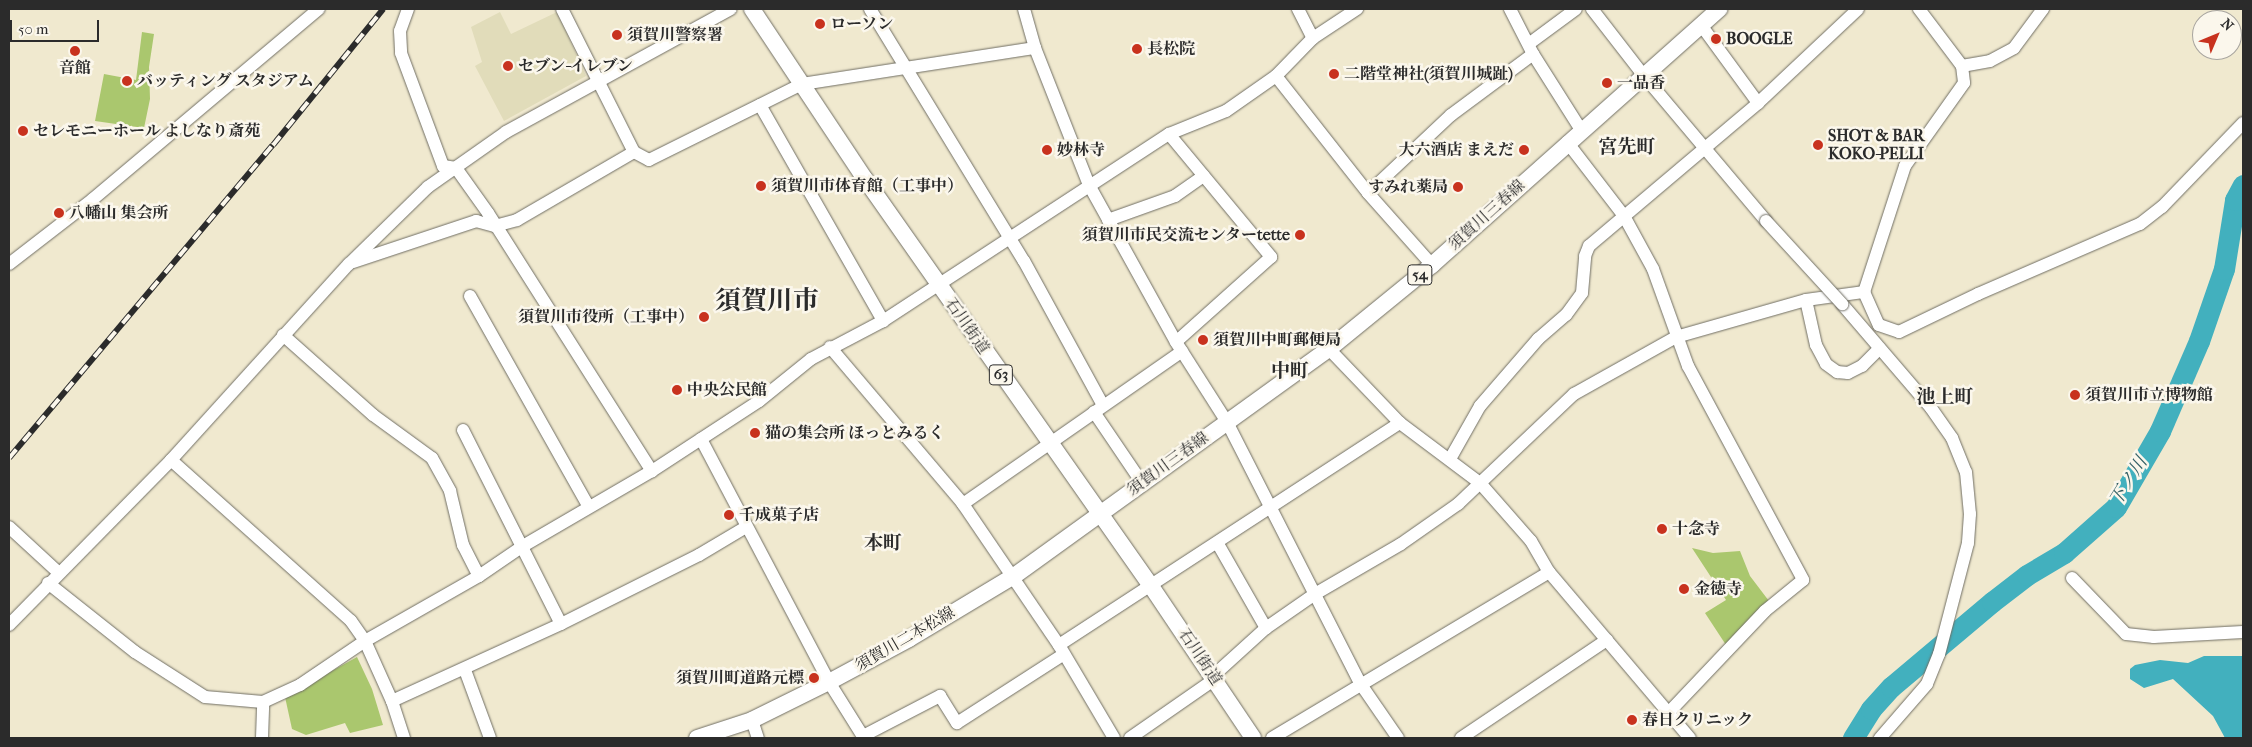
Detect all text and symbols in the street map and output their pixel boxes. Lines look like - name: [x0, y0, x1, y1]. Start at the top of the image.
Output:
- scale bar: [12, 10, 101, 42]
- north arrow: [2192, 10, 2242, 60]
- place label: ローソン: [830, 14, 894, 34]
- text: N: [2217, 15, 2237, 35]
- marker: ローソン: [814, 18, 826, 30]
- text: 50 m: [18, 20, 48, 38]
- place label: 須賀川警察署: [627, 25, 723, 45]
- marker: 須賀川警察署: [611, 29, 623, 41]
- place label: BOOGLE: [1726, 29, 1792, 49]
- marker: BOOGLE: [1710, 33, 1722, 45]
- place label: 長松院: [1147, 39, 1195, 59]
- marker: 長松院: [1131, 43, 1143, 55]
- marker: 音館: [69, 45, 81, 57]
- place label: セブン-イレブン: [518, 56, 634, 76]
- place label: 音館: [59, 58, 91, 78]
- marker: セブン-イレブン: [502, 60, 514, 72]
- place label: 二階堂神社(須賀川城趾): [1344, 64, 1513, 84]
- marker: 二階堂神社(須賀川城趾): [1328, 68, 1340, 80]
- place label: バッティング スタジアム: [137, 71, 316, 91]
- place label: 一品香: [1617, 73, 1665, 93]
- marker: バッティング スタジアム: [121, 75, 133, 87]
- marker: 一品香: [1601, 77, 1613, 89]
- place label: セレモニーホール よしなり斎苑: [33, 121, 260, 141]
- marker: セレモニーホール よしなり斎苑: [17, 125, 29, 137]
- place label: SHOT & BAR KOKO-PELLI: [1828, 126, 1925, 164]
- district label: 宮先町: [1599, 137, 1655, 159]
- marker: SHOT & BAR KOKO-PELLI: [1812, 139, 1824, 151]
- place label: 妙林寺: [1057, 140, 1105, 160]
- place label: 大六酒店 まえだ: [1399, 140, 1514, 160]
- marker: 妙林寺: [1041, 144, 1053, 156]
- marker: 大六酒店 まえだ: [1518, 144, 1530, 156]
- place label: 須賀川市体育館（工事中）: [771, 176, 963, 196]
- street label: 須賀川三春線: [1445, 176, 1529, 254]
- place label: すみれ薬局: [1368, 177, 1448, 197]
- marker: 須賀川市体育館（工事中）: [755, 180, 767, 192]
- marker: すみれ薬局: [1452, 181, 1464, 193]
- place label: 八幡山 集会所: [69, 203, 168, 223]
- marker: 八幡山 集会所: [53, 207, 65, 219]
- place label: 須賀川市民交流センターtette: [1081, 225, 1290, 245]
- marker: 須賀川市民交流センターtette: [1294, 229, 1306, 241]
- road number: 54: [1406, 262, 1434, 288]
- district label: 須賀川市: [715, 285, 819, 317]
- street label: 石川街道: [941, 294, 993, 358]
- place label: 須賀川市役所（工事中）: [518, 307, 694, 327]
- marker: 須賀川市役所（工事中）: [698, 311, 710, 323]
- place label: 須賀川中町郵便局: [1213, 330, 1341, 350]
- marker: 須賀川中町郵便局: [1197, 334, 1209, 346]
- district label: 中町: [1271, 361, 1309, 383]
- road number: 63: [988, 362, 1014, 388]
- place label: 中央公民館: [687, 380, 767, 400]
- marker: 中央公民館: [671, 384, 683, 396]
- place label: 須賀川市立博物館: [2085, 385, 2213, 405]
- district label: 池上町: [1917, 387, 1973, 409]
- marker: 須賀川市立博物館: [2069, 389, 2081, 401]
- place label: 猫の集会所 ほっとみるく: [765, 423, 944, 443]
- marker: 猫の集会所 ほっとみるく: [749, 427, 761, 439]
- street label: 須賀川三春線: [1124, 428, 1212, 500]
- water label: 下ノ川: [2106, 453, 2152, 511]
- place label: 千成菓子店: [739, 505, 819, 525]
- marker: 千成菓子店: [723, 509, 735, 521]
- place label: 十念寺: [1672, 519, 1720, 539]
- marker: 十念寺: [1656, 523, 1668, 535]
- district label: 本町: [864, 533, 902, 555]
- place label: 金徳寺: [1694, 579, 1742, 599]
- marker: 金徳寺: [1678, 583, 1690, 595]
- street label: 須賀川二本松線: [852, 603, 958, 675]
- street label: 石川街道: [1174, 625, 1226, 689]
- place label: 須賀川町道路元標: [676, 668, 804, 688]
- marker: 須賀川町道路元標: [808, 672, 820, 684]
- place label: 春日クリニック: [1642, 710, 1754, 730]
- marker: 春日クリニック: [1626, 714, 1638, 726]

